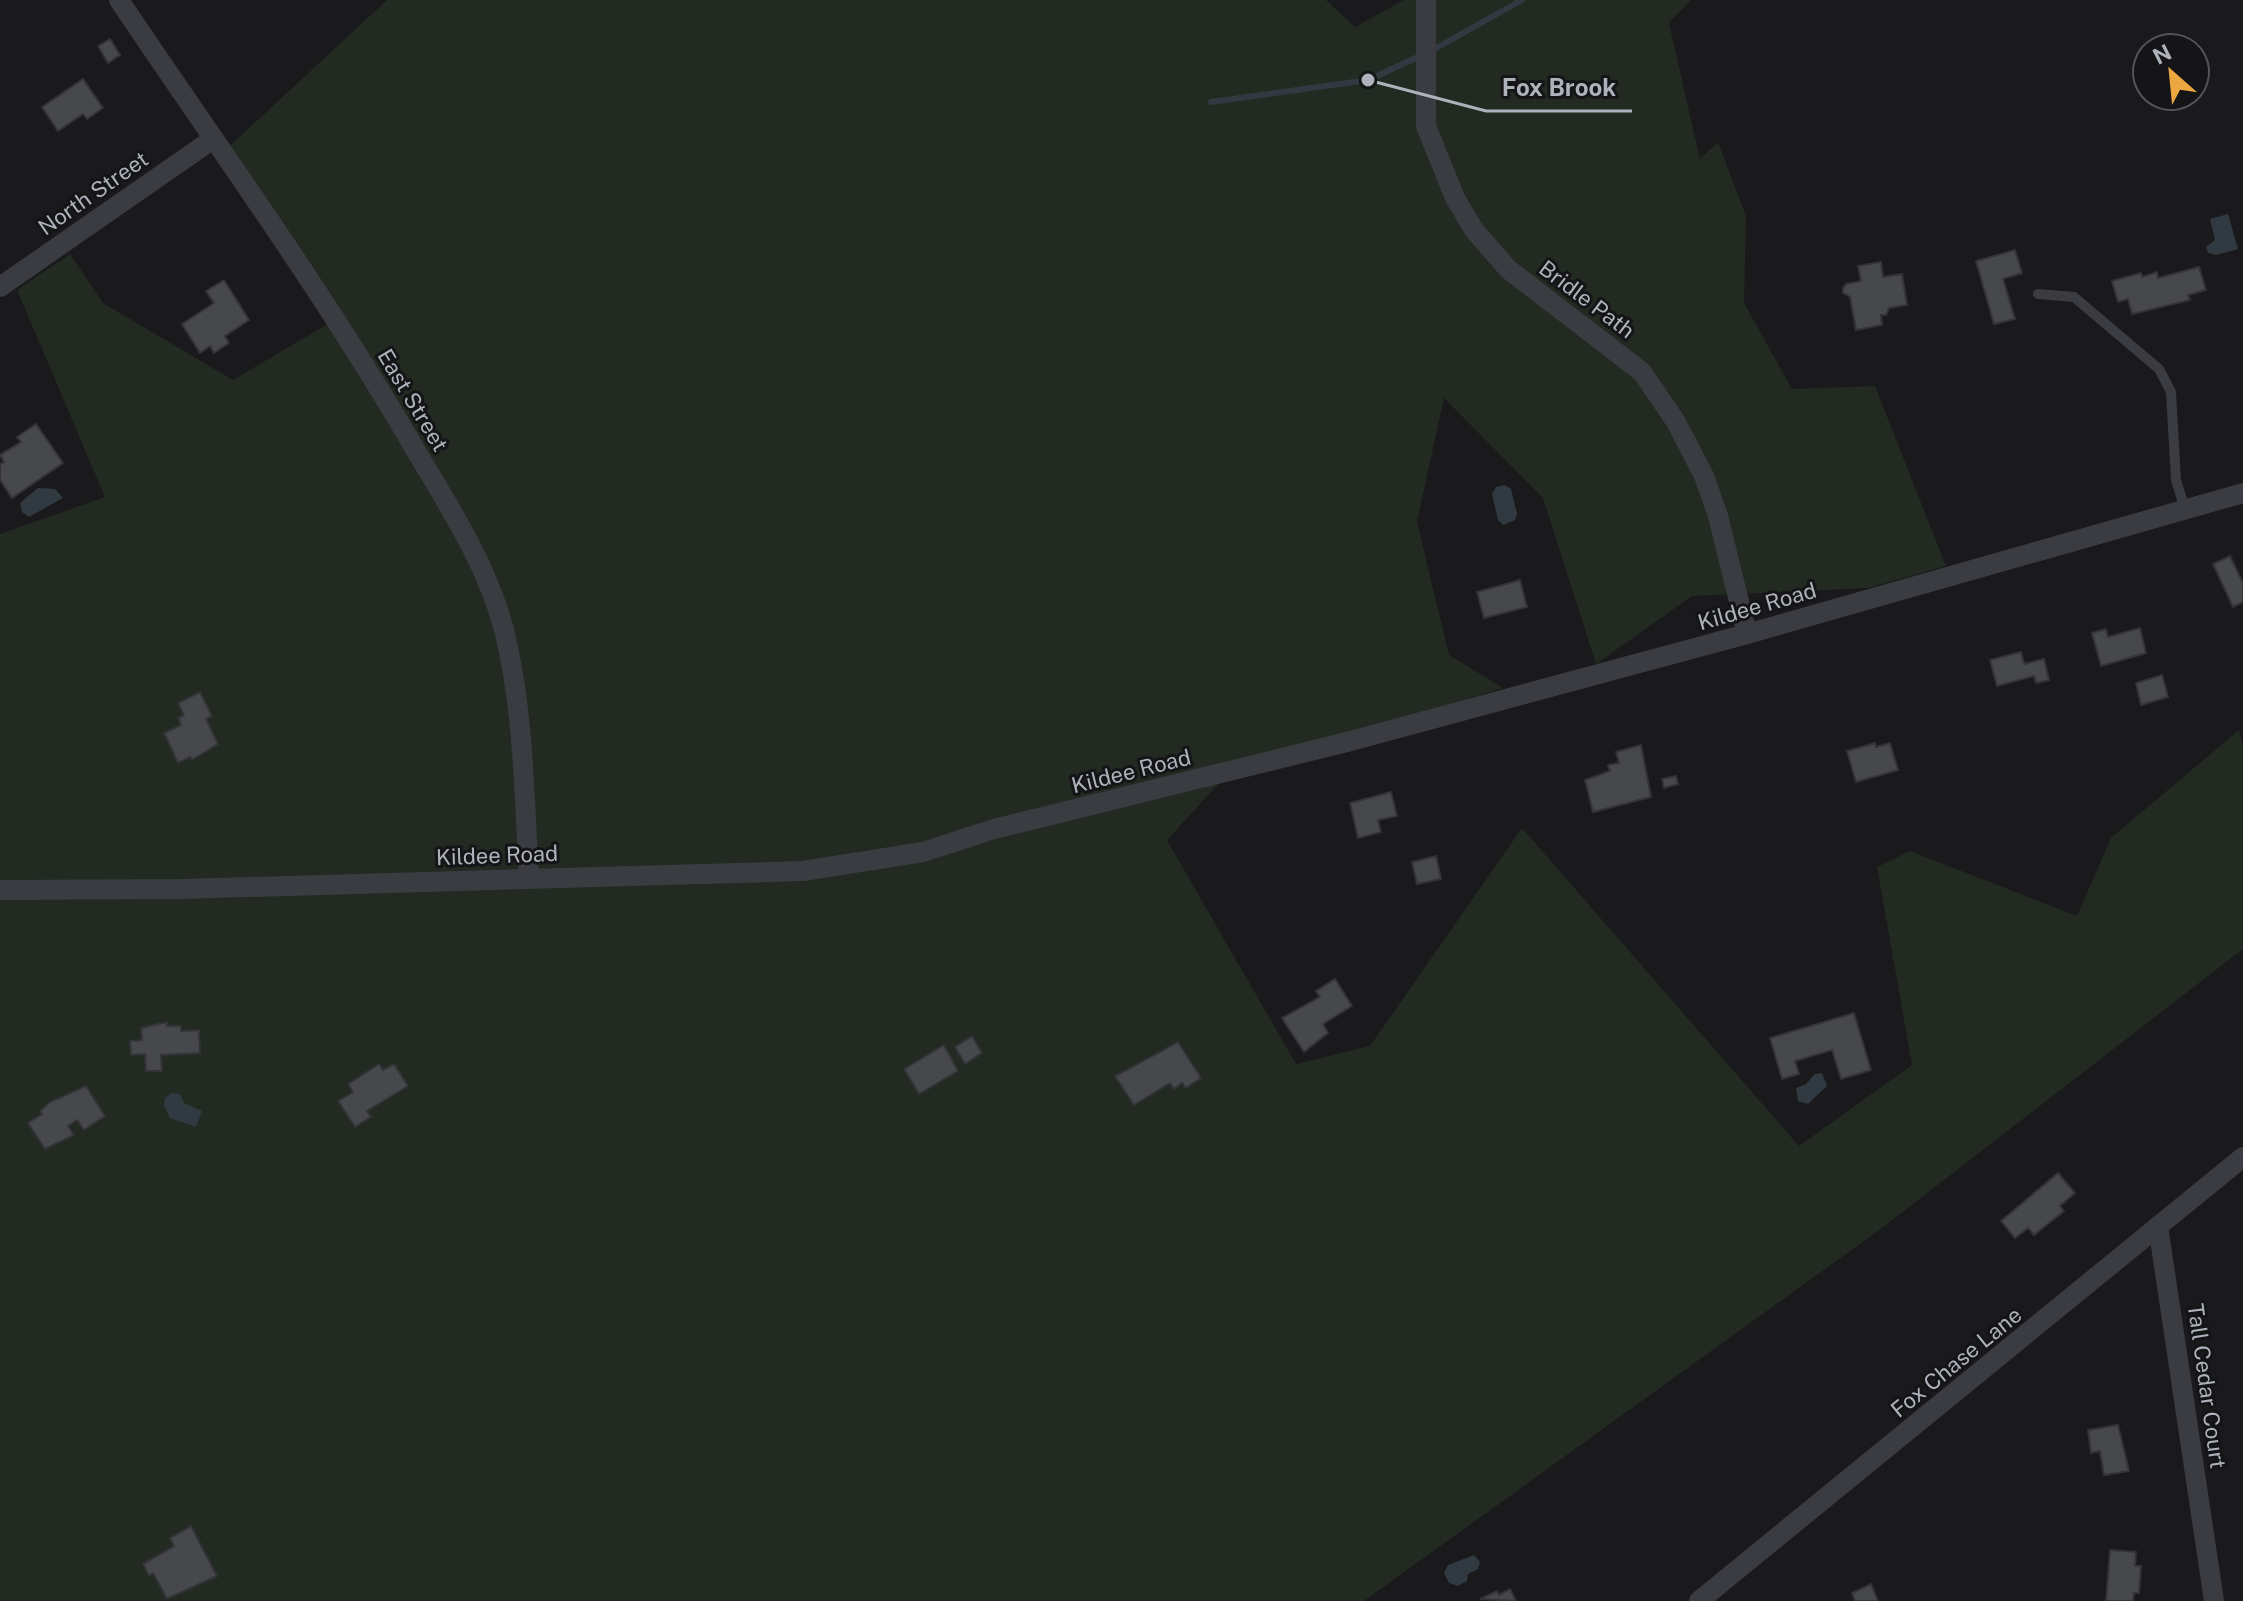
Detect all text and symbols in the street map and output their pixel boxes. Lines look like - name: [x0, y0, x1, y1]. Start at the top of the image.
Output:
- north arrow: [2131, 32, 2211, 112]
- text: N: [2148, 39, 2175, 70]
- callout: Fox Brook: [1486, 63, 1632, 111]
- text: Fox Brook: [1502, 73, 1616, 101]
- street label: North Street: [33, 146, 153, 240]
- street label: Bridle Path: [1534, 255, 1640, 343]
- street label: East Street: [372, 344, 454, 456]
- street label: Kildee Road: [1695, 577, 1819, 635]
- street label: Kildee Road: [1069, 744, 1193, 798]
- street label: Kildee Road: [436, 840, 558, 870]
- street label: Fox Chase Lane: [1885, 1301, 2027, 1423]
- street label: Tall Cedar Court: [2183, 1302, 2231, 1470]

